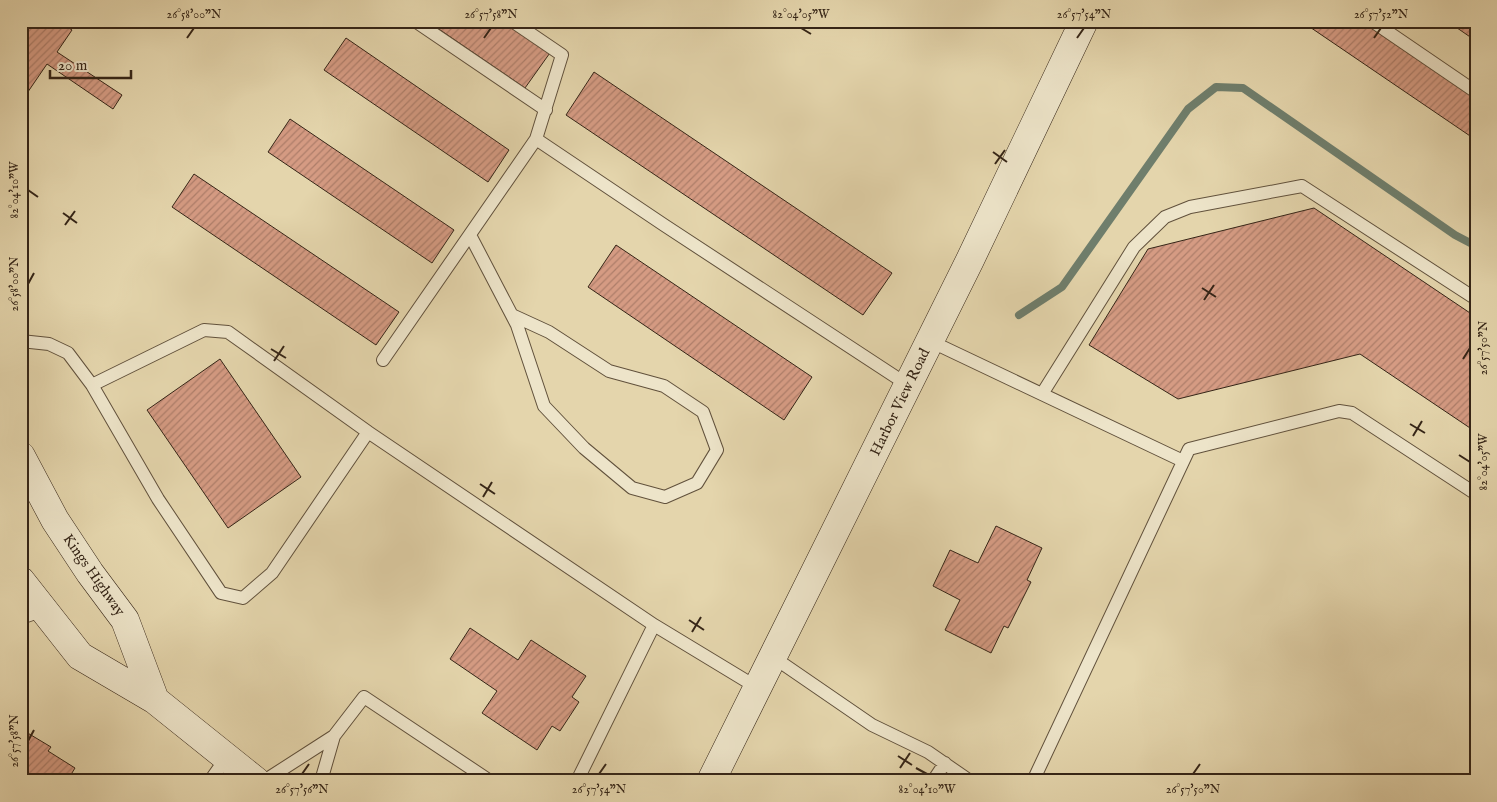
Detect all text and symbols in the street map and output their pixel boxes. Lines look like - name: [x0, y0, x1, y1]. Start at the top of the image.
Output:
- text: 26°58'00"N: [167, 7, 222, 22]
- text: 26°57'58"N: [464, 7, 518, 22]
- text: 82°04'05"W: [773, 7, 830, 22]
- text: 26°57'54"N: [1057, 7, 1112, 22]
- text: 26°57'52"N: [1354, 7, 1409, 22]
- scale bar: [50, 48, 131, 80]
- text: 20 m: [58, 56, 88, 75]
- text: 82°04'10"W: [7, 161, 22, 218]
- text: 26°58'00"N: [7, 256, 22, 312]
- text: 26°57'50"N: [1476, 320, 1491, 375]
- street label: Harbor View Road: [866, 344, 935, 459]
- text: 82°04'05"W: [1476, 433, 1491, 490]
- street label: Kings Highway: [59, 530, 130, 620]
- text: 26°57'58"N: [7, 714, 22, 768]
- text: 26°57'56"N: [275, 782, 329, 797]
- text: 26°57'54"N: [572, 782, 627, 797]
- text: 82°04'10"W: [899, 782, 956, 797]
- text: 26°57'50"N: [1166, 782, 1221, 797]

